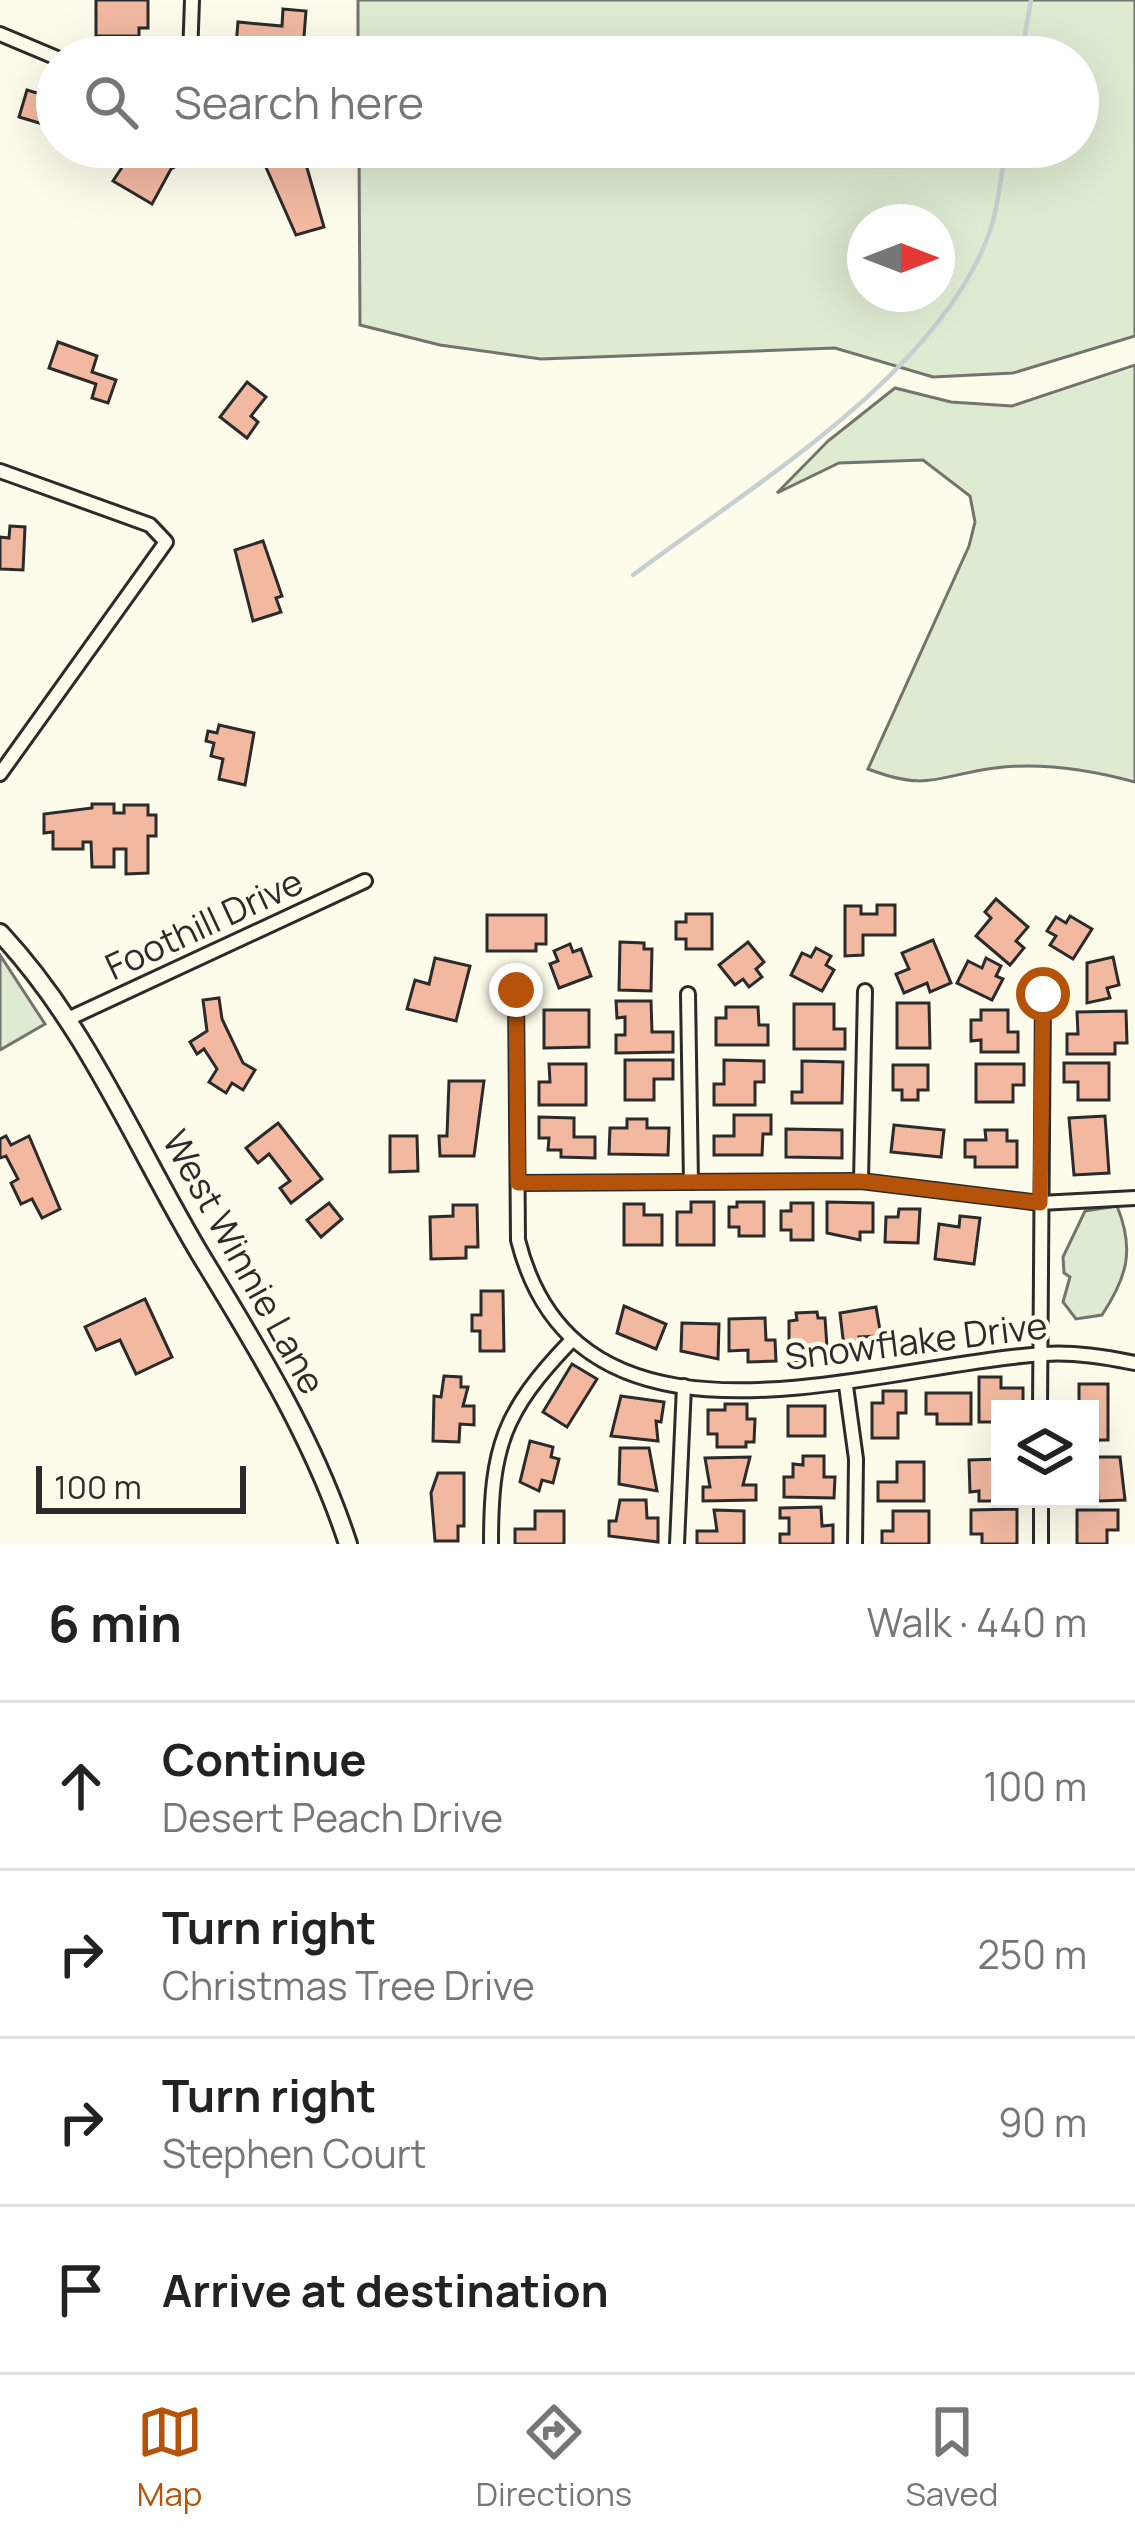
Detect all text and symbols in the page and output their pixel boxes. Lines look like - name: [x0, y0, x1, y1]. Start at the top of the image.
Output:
- search box: [36, 36, 1099, 168]
- icon: search: [78, 69, 144, 135]
- text: Search here: [174, 71, 424, 133]
- north arrow: [847, 204, 955, 312]
- street label: Foothill Drive: [97, 856, 310, 991]
- route end: [489, 963, 543, 1017]
- route start: [1016, 967, 1070, 1021]
- street label: West Winnie Lane: [152, 1121, 337, 1402]
- street label: Snowflake Drive: [782, 1300, 1050, 1381]
- map controls: [991, 1400, 1099, 1508]
- button: layers: [991, 1400, 1099, 1508]
- scale bar: [36, 1460, 246, 1513]
- text: 100 m: [54, 1464, 142, 1509]
- text: 6 min: [48, 1588, 182, 1657]
- text: Walk · 440 m: [867, 1595, 1087, 1649]
- text: Continue: [162, 1728, 367, 1790]
- icon: ahead: [48, 1753, 114, 1819]
- text: 100 m: [983, 1759, 1087, 1813]
- text: Desert Peach Drive: [162, 1790, 503, 1844]
- text: Turn right: [162, 1896, 376, 1958]
- icon: right: [48, 1921, 114, 1987]
- text: 250 m: [978, 1927, 1087, 1981]
- text: Christmas Tree Drive: [162, 1958, 535, 2012]
- text: Turn right: [162, 2064, 376, 2126]
- icon: right: [48, 2089, 114, 2155]
- text: 90 m: [998, 2095, 1087, 2149]
- text: Stephen Court: [162, 2126, 426, 2180]
- icon: arrive: [48, 2257, 114, 2323]
- text: Arrive at destination: [162, 2259, 609, 2321]
- tab: Map: [137, 2399, 203, 2516]
- tab: Directions: [476, 2399, 632, 2516]
- tab: Saved: [905, 2399, 998, 2516]

